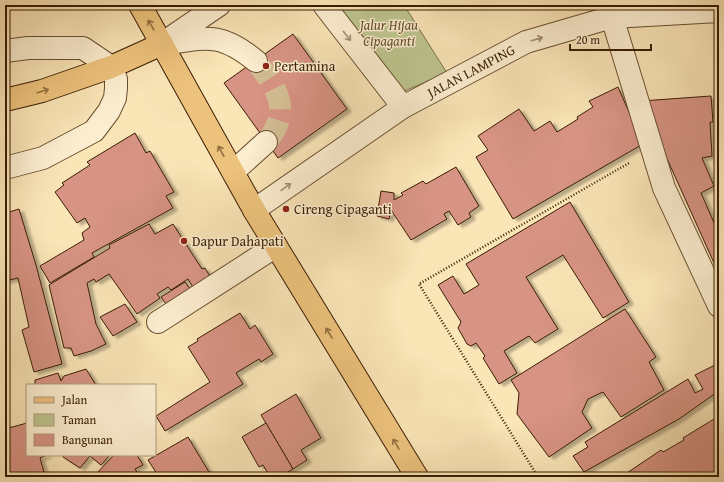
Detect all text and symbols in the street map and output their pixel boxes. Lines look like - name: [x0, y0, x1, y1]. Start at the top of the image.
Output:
- park label: Jalur Hijau Cipaganti: [358, 15, 418, 51]
- one-way arrow: [146, 19, 154, 31]
- scale bar: [570, 26, 651, 52]
- one-way arrow: [343, 31, 352, 42]
- text: 20 m: [576, 31, 600, 48]
- one-way arrow: [531, 35, 544, 42]
- street label: JALAN LAMPING: [422, 40, 518, 103]
- place label: Pertamina: [274, 56, 336, 76]
- marker: Pertamina: [261, 61, 271, 71]
- one-way arrow: [36, 87, 49, 94]
- one-way arrow: [217, 145, 225, 157]
- one-way arrow: [280, 183, 291, 191]
- place label: Cireng Cipaganti: [294, 199, 392, 219]
- marker: Cireng Cipaganti: [281, 204, 291, 214]
- place label: Dapur Dahapati: [192, 231, 284, 251]
- marker: Dapur Dahapati: [179, 236, 189, 246]
- one-way arrow: [325, 328, 333, 339]
- legend: [26, 384, 156, 456]
- text: Jalan: [60, 391, 87, 408]
- text: Taman: [62, 411, 96, 428]
- text: Bangunan: [62, 431, 113, 448]
- one-way arrow: [392, 438, 400, 450]

